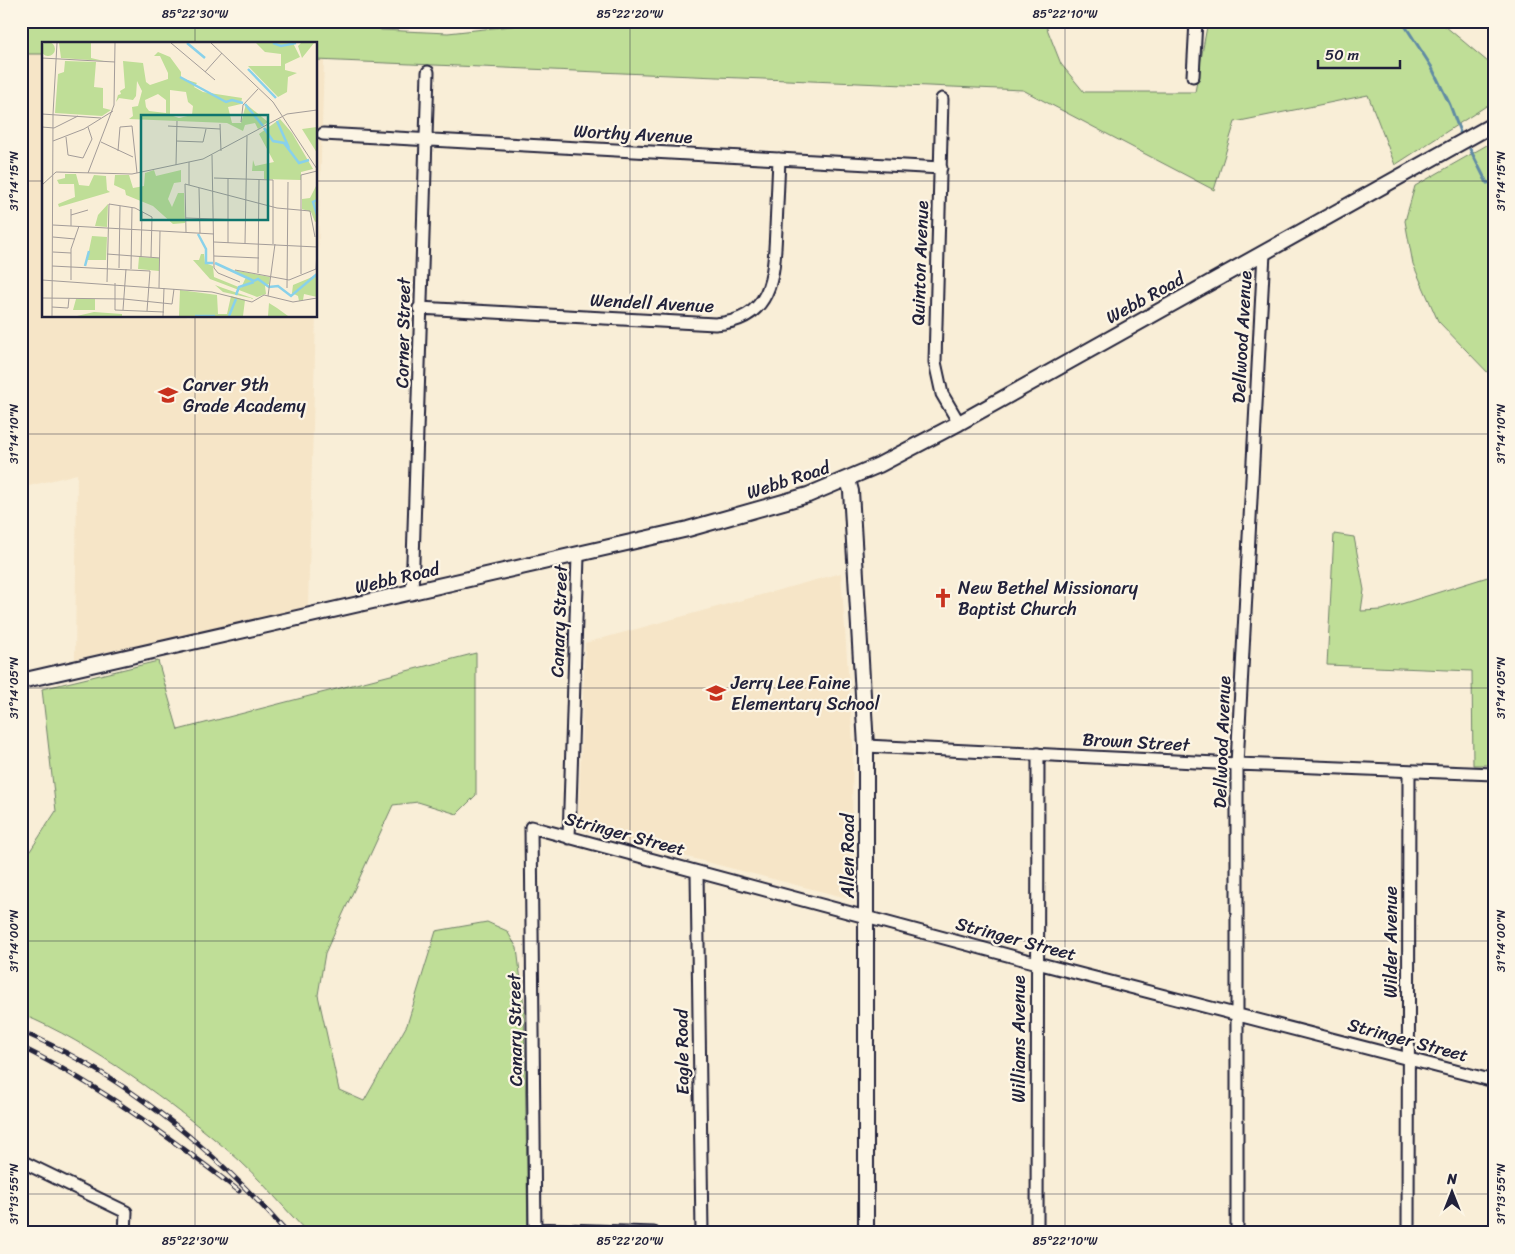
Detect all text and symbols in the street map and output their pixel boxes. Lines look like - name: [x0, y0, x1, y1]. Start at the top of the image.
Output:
- text: 85°22'30"W: [162, 3, 229, 25]
- text: 85°22'20"W: [597, 3, 664, 25]
- text: 85°22'10"W: [1033, 3, 1098, 25]
- scale bar: [1318, 38, 1400, 70]
- inset map: [42, 42, 318, 318]
- text: 50 m: [1325, 42, 1360, 68]
- street label: Worthy Avenue: [573, 115, 694, 153]
- text: 31°14'15"N: [3, 150, 25, 211]
- text: 31°14'15"N: [1490, 150, 1512, 211]
- street label: Quinton Avenue: [902, 200, 938, 326]
- street label: Webb Road: [1100, 262, 1192, 333]
- street label: Dellwood Avenue: [1223, 270, 1261, 404]
- street label: Corner Street: [386, 277, 420, 389]
- street label: Wendell Avenue: [589, 284, 715, 322]
- place label: Carver 9th Grade Academy: [183, 369, 306, 422]
- school or university icon: Carver 9th Grade Academy: [157, 384, 179, 406]
- text: 31°14'10"N: [3, 403, 25, 464]
- text: 31°14'10"N: [1490, 403, 1512, 464]
- street label: Webb Road: [742, 451, 835, 508]
- street label: Webb Road: [352, 552, 444, 603]
- street label: Canary Street: [541, 563, 577, 678]
- place label: New Bethel Missionary Baptist Church: [958, 572, 1139, 625]
- church icon: New Bethel Missionary Baptist Church: [932, 587, 954, 609]
- text: 31°14'05"N: [3, 656, 25, 719]
- text: 31°14'05"N: [1490, 656, 1512, 719]
- place label: Jerry Lee Faine Elementary School: [730, 667, 880, 720]
- street label: Dellwood Avenue: [1204, 675, 1240, 809]
- school or university icon: Jerry Lee Faine Elementary School: [705, 682, 727, 704]
- street label: Brown Street: [1082, 723, 1191, 761]
- street label: Stringer Street: [561, 803, 689, 865]
- street label: Allen Road: [832, 812, 864, 899]
- street label: Wilder Avenue: [1375, 886, 1407, 998]
- street label: Stringer Street: [952, 908, 1080, 970]
- text: 31°14'00"N: [3, 909, 25, 972]
- text: 31°14'00"N: [1490, 909, 1512, 972]
- street label: Canary Street: [498, 973, 532, 1087]
- street label: Williams Avenue: [1003, 975, 1035, 1103]
- street label: Eagle Road: [665, 1007, 699, 1095]
- street label: Stringer Street: [1344, 1009, 1472, 1071]
- text: 31°13'55"N: [3, 1163, 25, 1225]
- text: 31°13'55"N: [1490, 1163, 1512, 1225]
- north arrow: [1428, 1166, 1478, 1216]
- text: N: [1446, 1167, 1457, 1192]
- text: 85°22'30"W: [162, 1230, 229, 1252]
- text: 85°22'20"W: [597, 1230, 664, 1252]
- text: 85°22'10"W: [1033, 1230, 1098, 1252]

